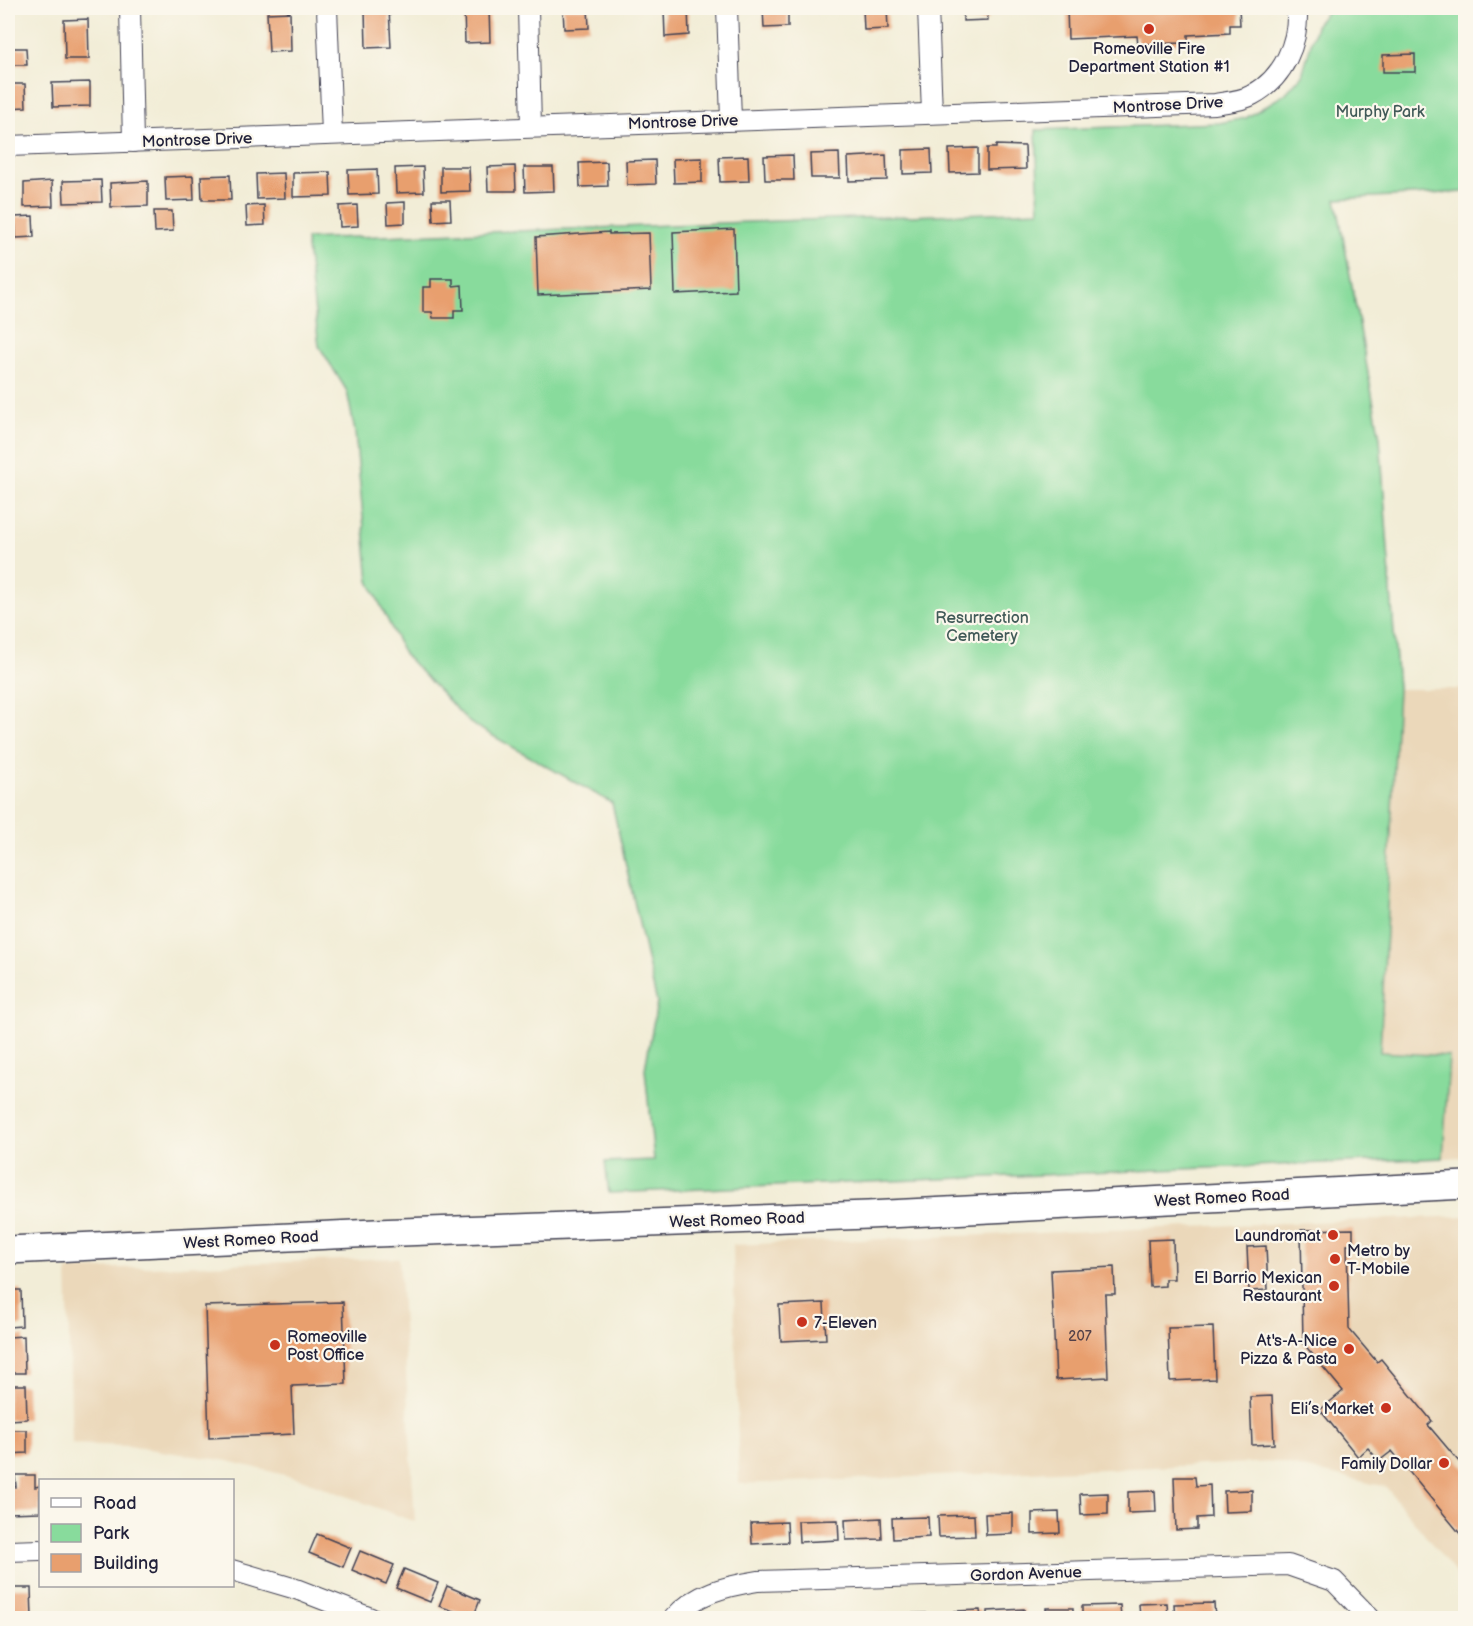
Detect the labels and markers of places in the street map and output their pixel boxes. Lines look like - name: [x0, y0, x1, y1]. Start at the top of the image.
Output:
- marker: Romeoville Fire Department Station #1: [1142, 22, 1156, 36]
- place label: Romeoville Fire Department Station #1: [1068, 40, 1230, 77]
- place label: Laundromat: [1234, 1227, 1321, 1246]
- marker: Laundromat: [1326, 1228, 1340, 1242]
- place label: Metro by T-Mobile: [1347, 1242, 1411, 1279]
- marker: Metro by T-Mobile: [1328, 1252, 1342, 1266]
- place label: El Barrio Mexican Restaurant: [1194, 1269, 1322, 1306]
- marker: El Barrio Mexican Restaurant: [1327, 1279, 1341, 1293]
- place label: 7-Eleven: [814, 1314, 877, 1333]
- marker: 7-Eleven: [795, 1315, 809, 1329]
- place label: Romeoville Post Office: [287, 1328, 368, 1365]
- place label: At's-A-Nice Pizza & Pasta: [1240, 1332, 1338, 1369]
- marker: Romeoville Post Office: [268, 1338, 282, 1352]
- marker: At's-A-Nice Pizza & Pasta: [1342, 1342, 1356, 1356]
- place label: Eli’s Market: [1290, 1400, 1374, 1419]
- marker: Eli’s Market: [1379, 1401, 1393, 1415]
- place label: Family Dollar: [1340, 1455, 1432, 1474]
- marker: Family Dollar: [1437, 1456, 1451, 1470]

